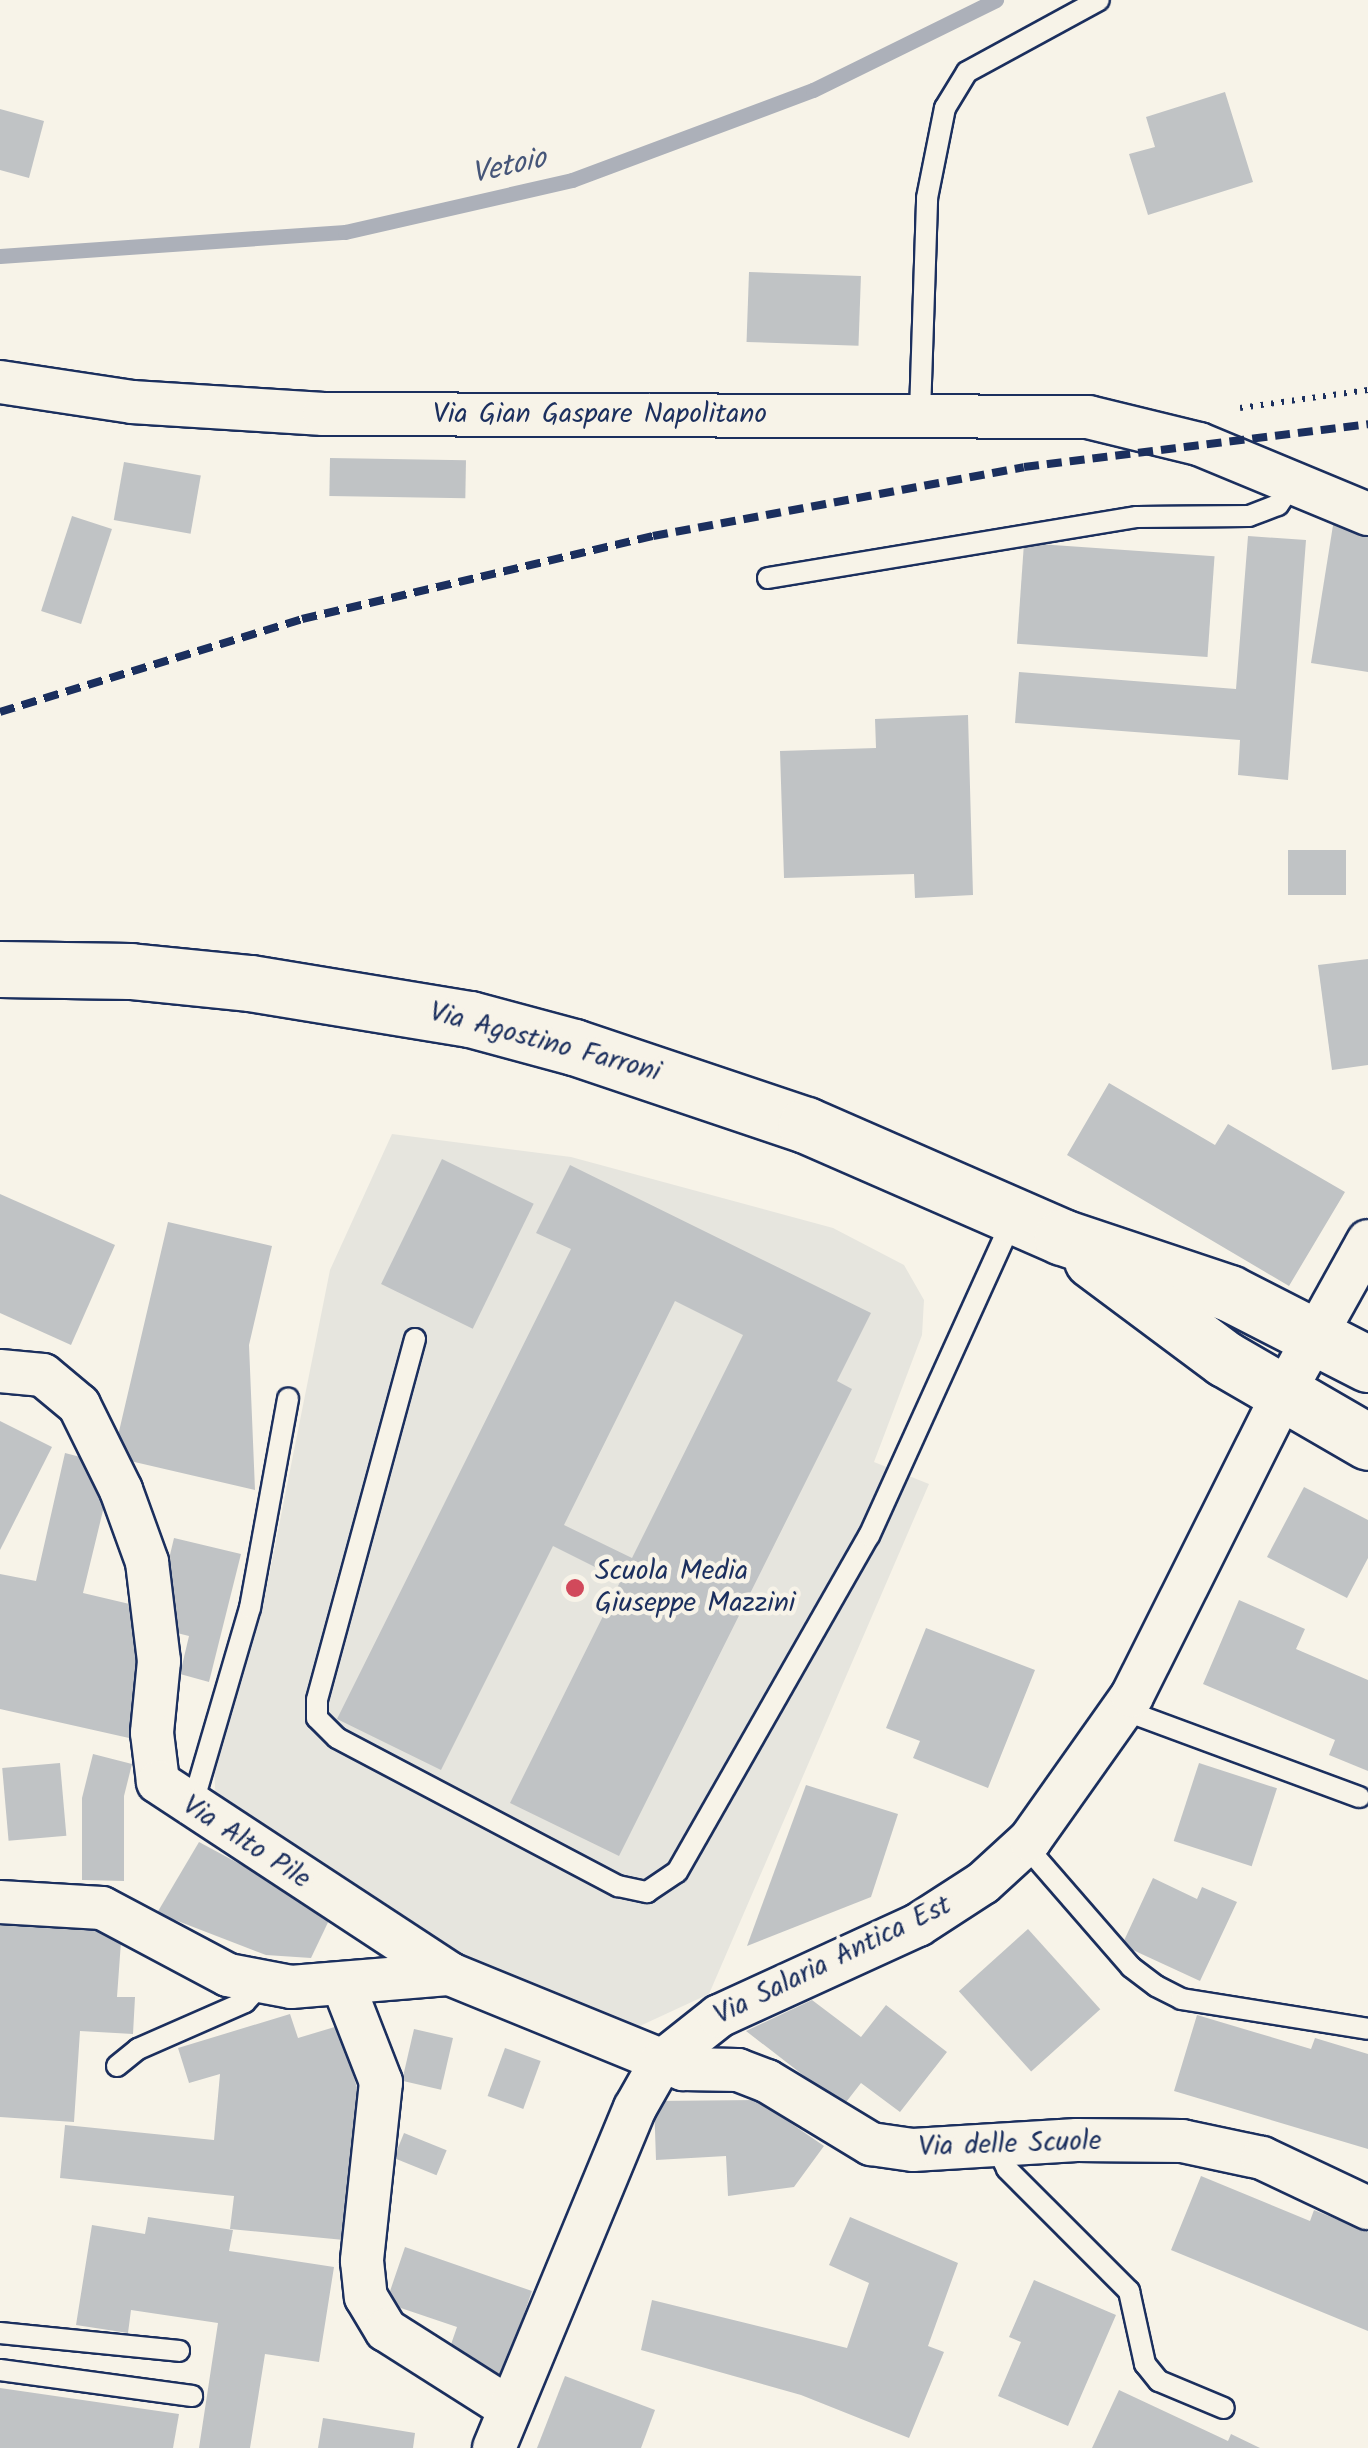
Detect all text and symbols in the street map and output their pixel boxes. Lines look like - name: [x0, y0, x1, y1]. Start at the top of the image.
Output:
- water label: Vetoio: [468, 141, 550, 193]
- street label: Via Gian Gaspare Napolitano: [433, 398, 767, 432]
- street label: Via Agostino Farroni: [426, 996, 664, 1090]
- place label: Scuola Media Giuseppe Mazzini: [595, 1555, 795, 1621]
- marker: Scuola Media Giuseppe Mazzini: [564, 1577, 586, 1599]
- street label: Via Alto Pile: [176, 1789, 316, 1897]
- street label: Via Salaria Antica Est: [709, 1889, 957, 2033]
- street label: Via delle Scuole: [918, 2125, 1102, 2165]

